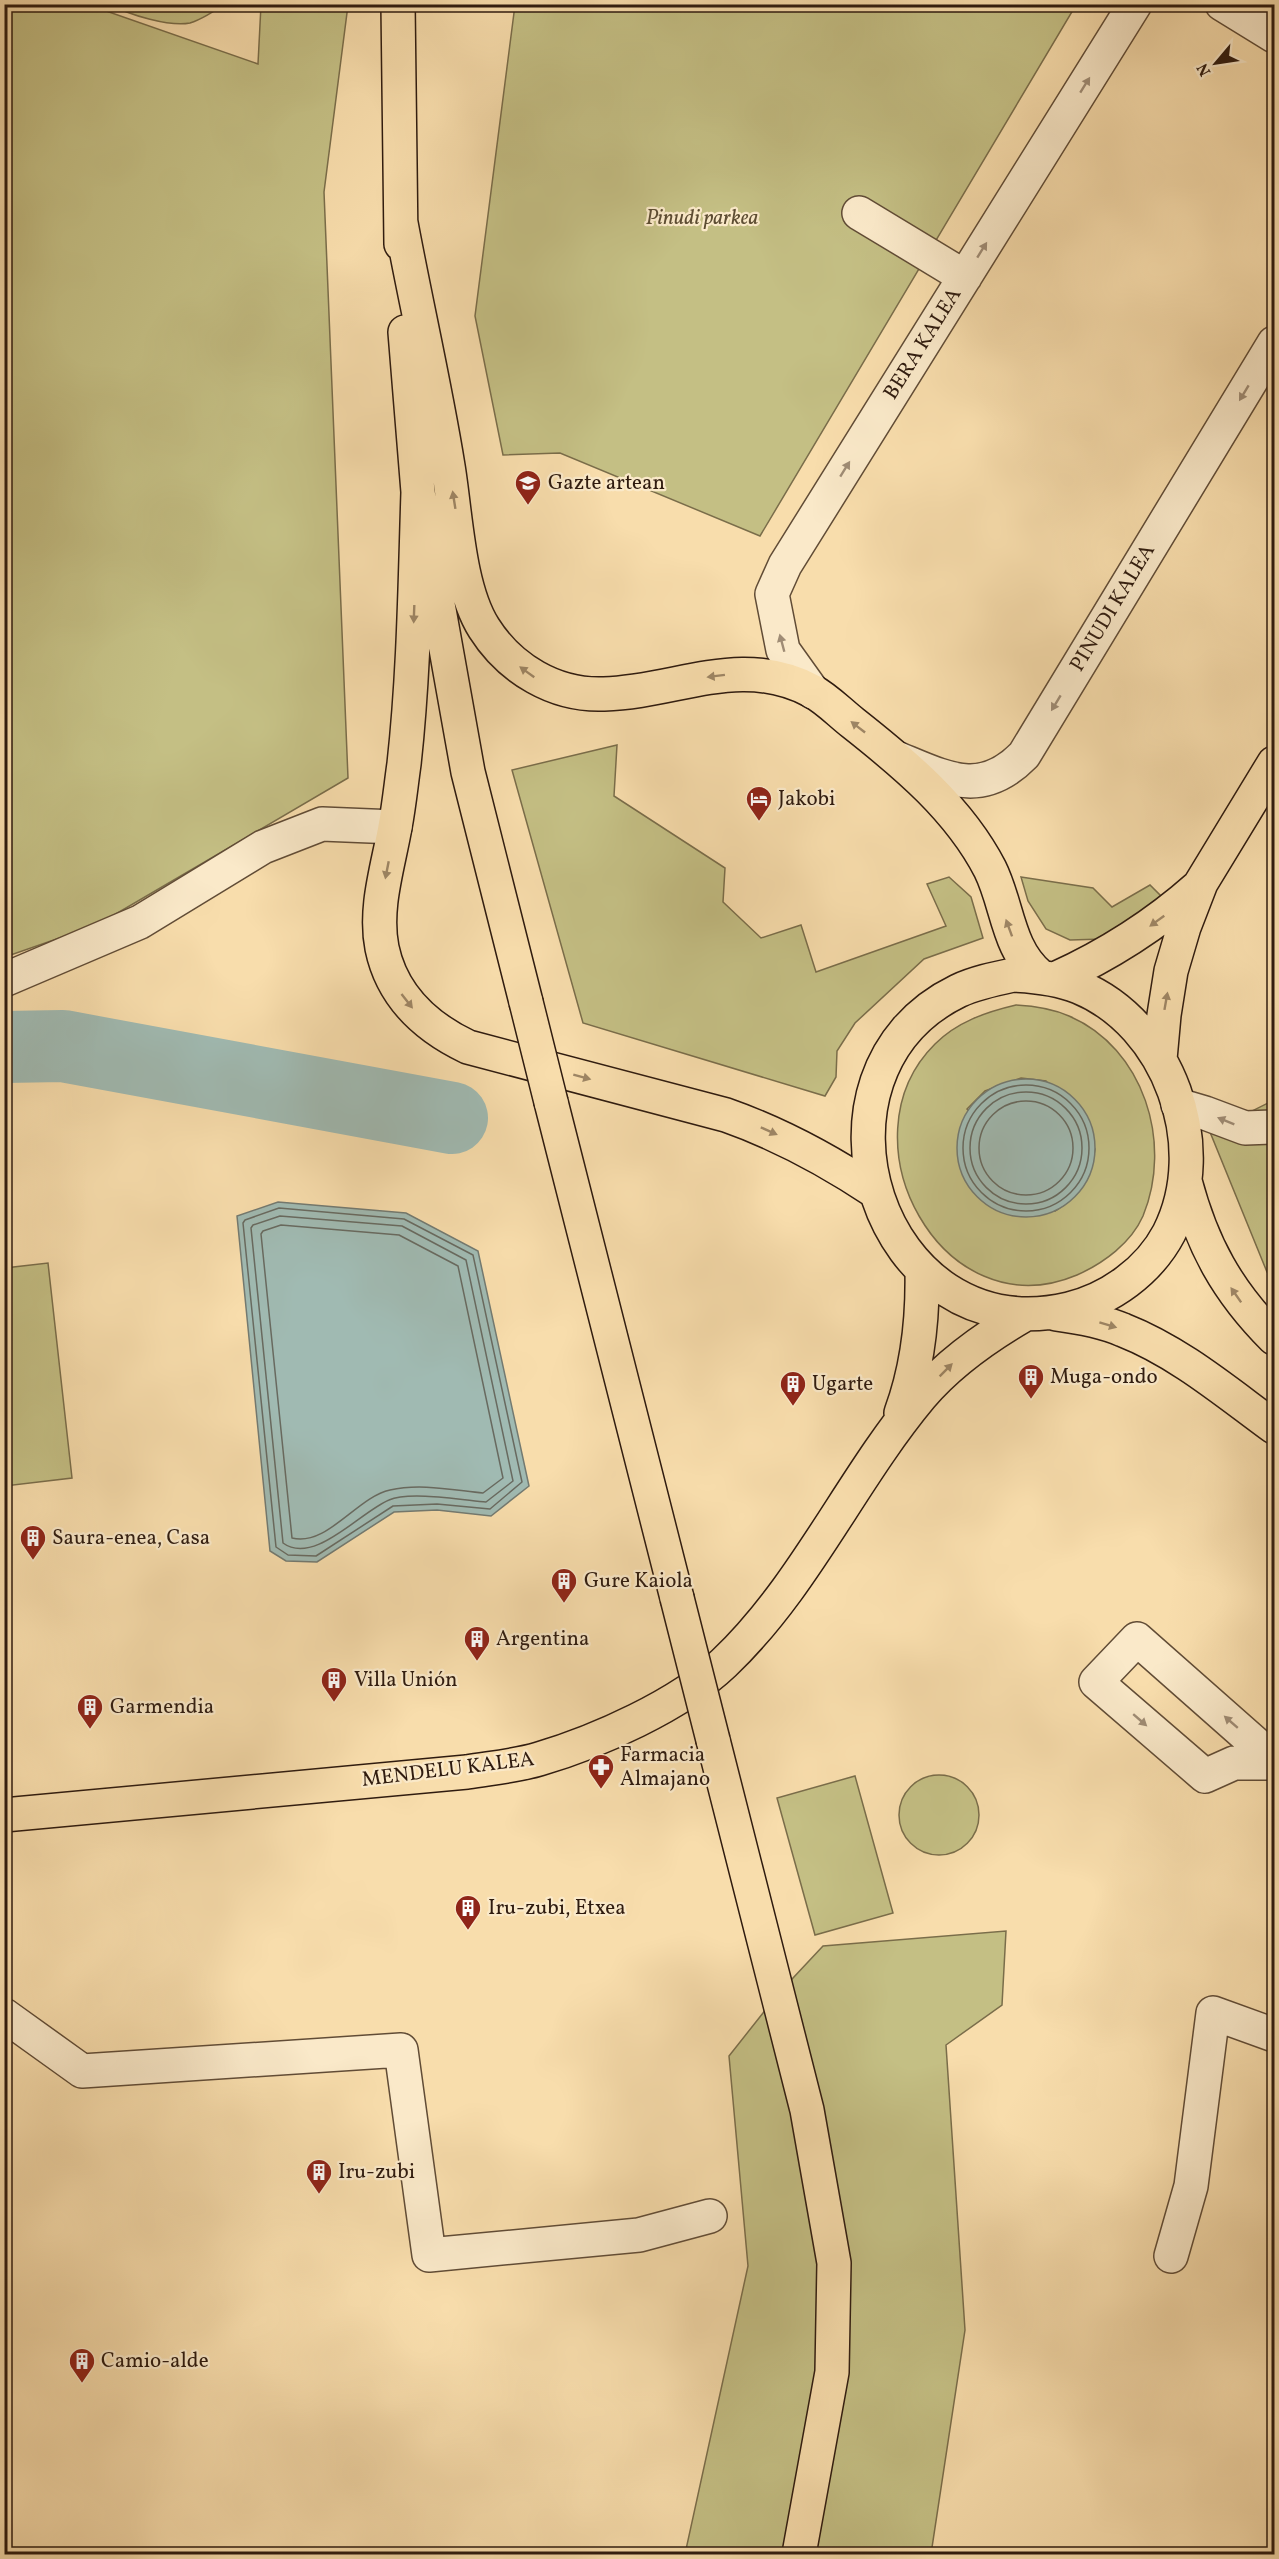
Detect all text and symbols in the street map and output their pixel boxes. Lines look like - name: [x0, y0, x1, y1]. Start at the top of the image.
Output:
- north arrow: [1186, 33, 1246, 93]
- text: N: [1192, 59, 1217, 80]
- one-way arrow: [1080, 77, 1091, 93]
- park label: Pinudi parkea: [646, 204, 758, 233]
- one-way arrow: [976, 242, 987, 258]
- street label: BERA KALEA: [877, 282, 969, 406]
- one-way arrow: [1239, 385, 1250, 401]
- one-way arrow: [840, 461, 851, 477]
- school or university icon: Gazte artean: [513, 468, 543, 506]
- place label: Gazte artean: [548, 469, 665, 498]
- one-way arrow: [449, 490, 458, 509]
- street label: PINUDI KALEA: [1063, 538, 1163, 677]
- one-way arrow: [409, 604, 419, 623]
- one-way arrow: [777, 634, 787, 652]
- one-way arrow: [520, 666, 536, 678]
- one-way arrow: [706, 671, 725, 681]
- one-way arrow: [1050, 695, 1061, 711]
- one-way arrow: [850, 720, 866, 733]
- hotel icon: Jakobi: [744, 784, 774, 822]
- place label: Jakobi: [778, 785, 835, 814]
- one-way arrow: [382, 861, 391, 880]
- one-way arrow: [1149, 915, 1165, 927]
- one-way arrow: [1004, 919, 1014, 937]
- one-way arrow: [1162, 991, 1171, 1010]
- one-way arrow: [401, 993, 414, 1009]
- one-way arrow: [573, 1073, 591, 1082]
- one-way arrow: [1217, 1116, 1235, 1125]
- one-way arrow: [760, 1126, 778, 1136]
- one-way arrow: [1231, 1287, 1242, 1303]
- one-way arrow: [1099, 1321, 1117, 1330]
- building icon: Muga-ondo: [1016, 1362, 1046, 1400]
- place label: Muga-ondo: [1050, 1363, 1158, 1392]
- one-way arrow: [939, 1364, 953, 1378]
- building icon: Ugarte: [778, 1369, 808, 1407]
- place label: Ugarte: [812, 1370, 873, 1399]
- building icon: Saura-enea, Casa: [18, 1523, 48, 1561]
- place label: Saura-enea, Casa: [52, 1524, 210, 1553]
- building icon: Gure Kaiola: [549, 1566, 579, 1604]
- place label: Gure Kaiola: [584, 1567, 693, 1596]
- building icon: Argentina: [462, 1624, 492, 1662]
- place label: Argentina: [496, 1625, 590, 1654]
- building icon: Villa Unión: [319, 1665, 349, 1703]
- place label: Villa Unión: [354, 1666, 458, 1695]
- building icon: Garmendia: [75, 1692, 105, 1730]
- place label: Garmendia: [110, 1693, 214, 1722]
- one-way arrow: [1133, 1714, 1148, 1727]
- one-way arrow: [1223, 1715, 1239, 1728]
- place label: Farmacia Almajano: [620, 1741, 710, 1794]
- street label: MENDELU KALEA: [360, 1745, 536, 1795]
- pharmacy icon: Farmacia Almajano: [586, 1752, 616, 1790]
- building icon: Iru-zubi, Etxea: [453, 1893, 483, 1931]
- place label: Iru-zubi, Etxea: [488, 1894, 626, 1923]
- building icon: Iru-zubi: [304, 2157, 334, 2195]
- place label: Iru-zubi: [338, 2158, 415, 2187]
- building icon: Camio-alde: [67, 2346, 97, 2384]
- place label: Camio-alde: [101, 2347, 209, 2376]

